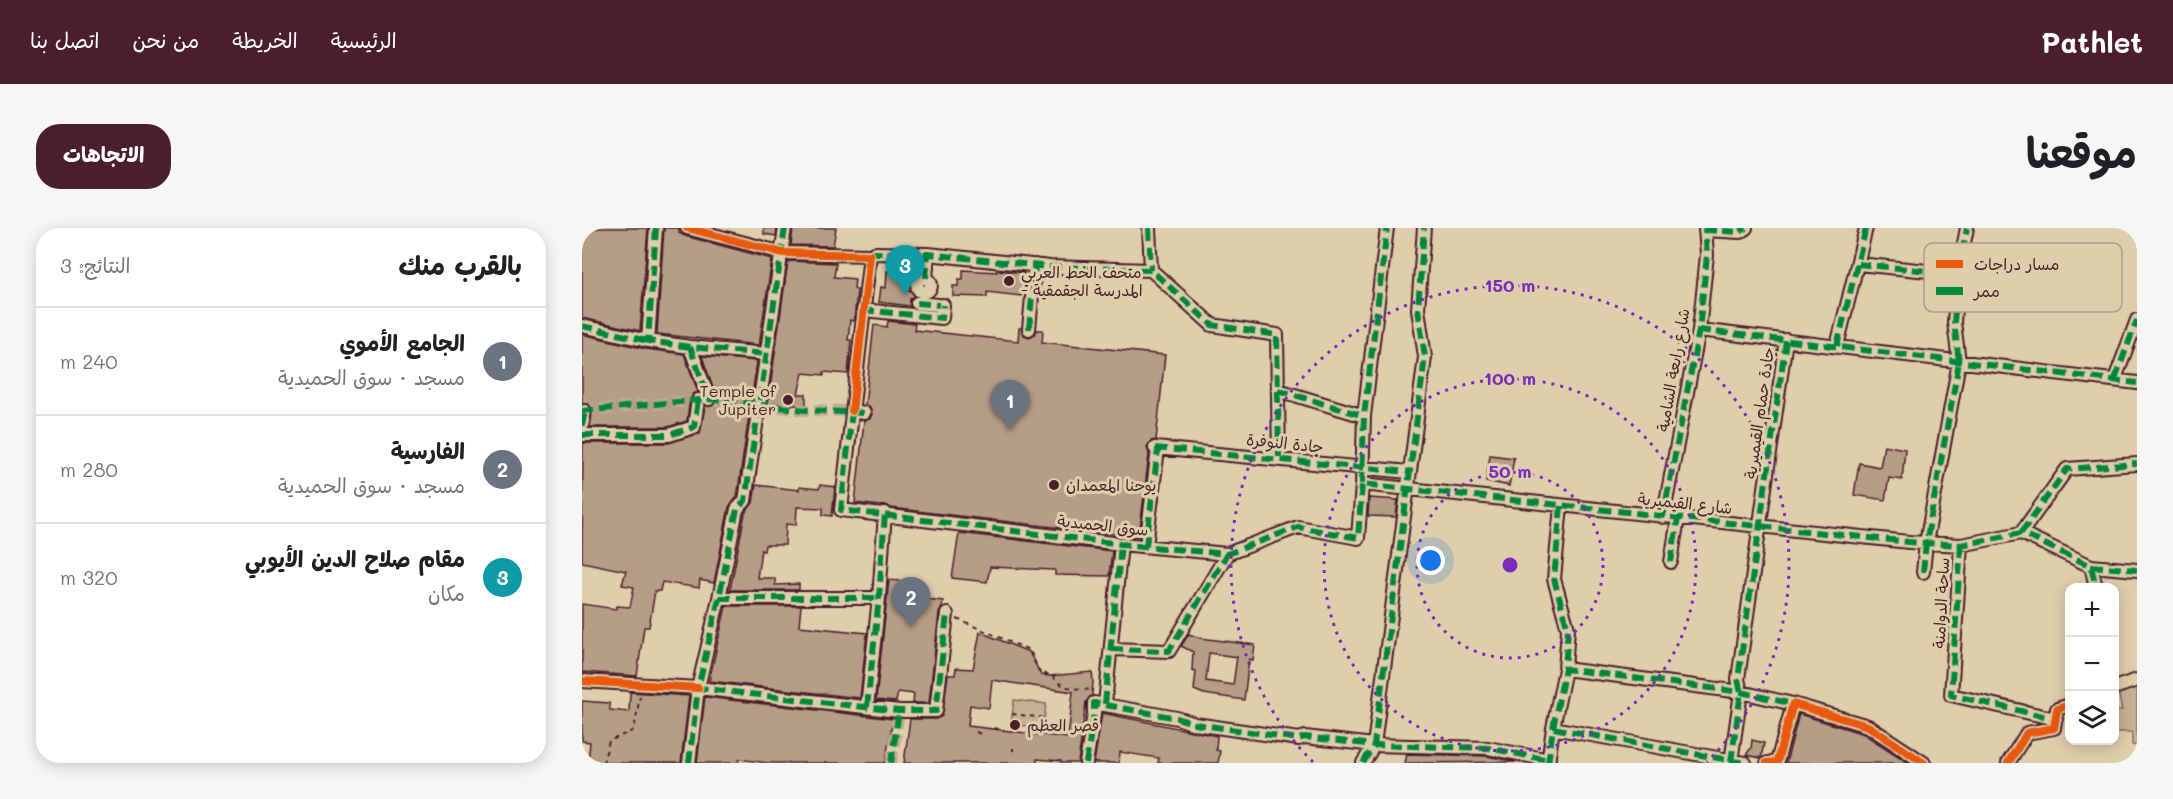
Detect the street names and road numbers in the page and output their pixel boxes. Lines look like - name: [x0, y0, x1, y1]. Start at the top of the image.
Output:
- street label: شارع رابعة الشامية: [1651, 307, 1696, 434]
- street label: جادة حمام القيميرية: [1739, 346, 1781, 481]
- street label: جادة النوفرة: [1245, 428, 1325, 458]
- street label: شارع القيميرية: [1637, 487, 1733, 520]
- street label: سوق الحميدية: [1056, 509, 1150, 541]
- street label: ساحة الدوامنة: [1928, 557, 1953, 649]

